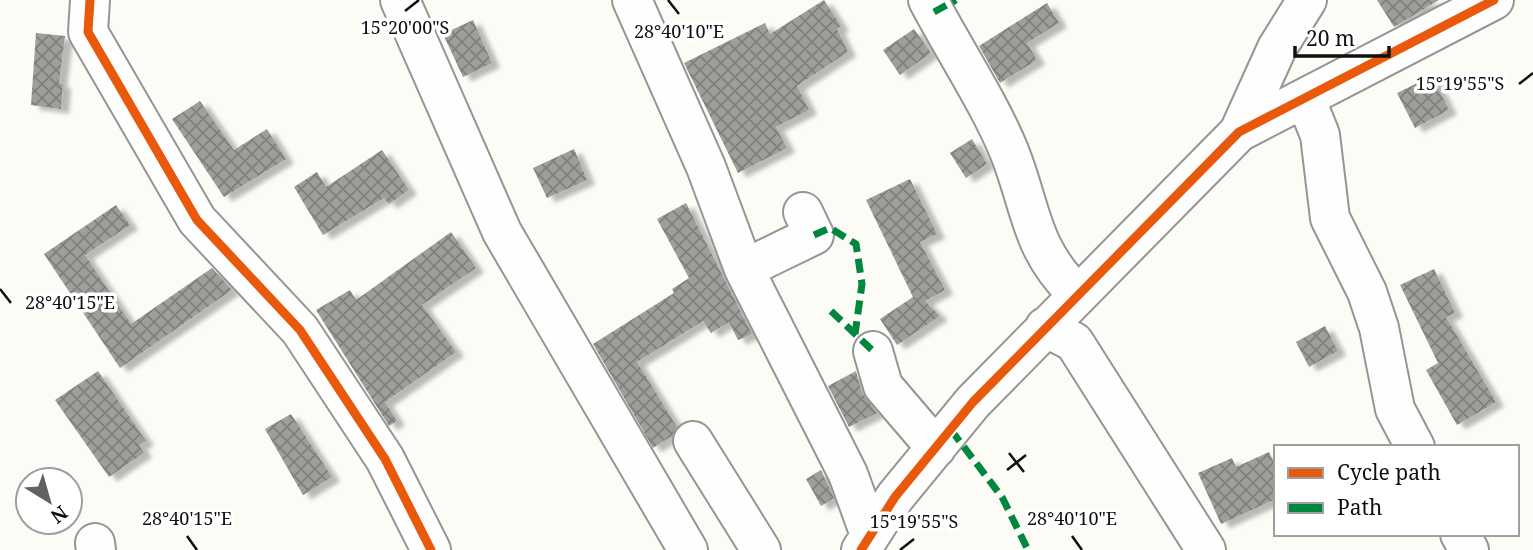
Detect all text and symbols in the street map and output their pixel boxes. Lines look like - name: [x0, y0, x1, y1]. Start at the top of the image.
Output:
- scale bar: [1295, 14, 1390, 58]
- text: 15°20'00"S: [361, 15, 449, 39]
- text: 28°40'10"E: [634, 19, 724, 43]
- text: 20 m: [1306, 24, 1355, 52]
- text: 15°19'55"S: [1416, 71, 1504, 95]
- text: 28°40'15"E: [25, 290, 115, 314]
- legend: [1274, 445, 1519, 536]
- text: Cycle path: [1337, 458, 1441, 486]
- north arrow: [14, 466, 84, 536]
- text: Path: [1337, 493, 1382, 521]
- text: N: [45, 500, 73, 529]
- text: 28°40'15"E: [142, 506, 232, 530]
- text: 28°40'10"E: [1027, 506, 1117, 530]
- text: 15°19'55"S: [870, 509, 958, 533]

